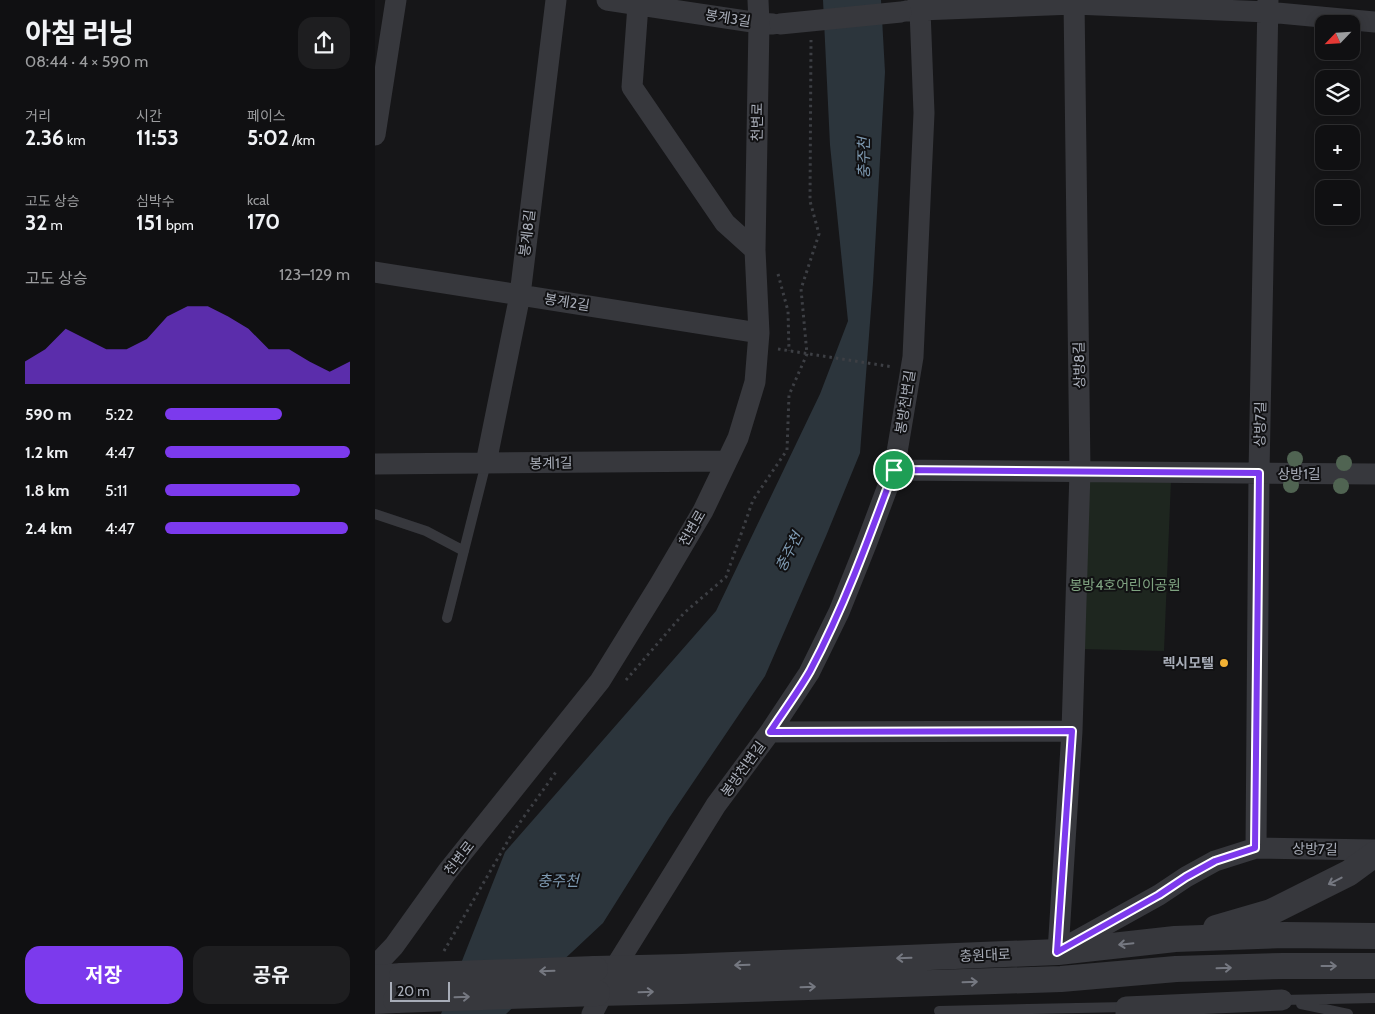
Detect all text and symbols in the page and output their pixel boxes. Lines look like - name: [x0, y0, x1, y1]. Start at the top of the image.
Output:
- street label: 봉계3길: [704, 5, 752, 31]
- north arrow: [1315, 15, 1360, 60]
- map controls: [1315, 15, 1360, 225]
- text: 아침 러닝: [25, 16, 134, 50]
- button: share: [298, 17, 350, 69]
- text: 08:44 · 4 × 590 m: [25, 52, 148, 71]
- button: layers: [1315, 70, 1360, 115]
- street label: 천변로: [748, 102, 766, 141]
- text: 거리: [25, 107, 51, 125]
- text: 시간: [136, 107, 162, 125]
- text: 페이스: [247, 107, 286, 125]
- text: 2.36: [25, 125, 64, 150]
- text: 11:53: [136, 125, 179, 150]
- text: 5:02: [247, 125, 289, 150]
- button: +: [1315, 125, 1360, 170]
- text: km: [64, 131, 86, 149]
- text: /km: [289, 131, 315, 149]
- water label: 충주천: [855, 135, 873, 179]
- button: −: [1315, 180, 1360, 225]
- text: kcal: [247, 191, 269, 209]
- text: 고도 상승: [25, 192, 80, 210]
- text: 심박수: [136, 192, 175, 210]
- text: 170: [247, 209, 280, 234]
- street label: 봉계8길: [515, 209, 539, 257]
- text: 32: [25, 210, 47, 235]
- text: 151: [136, 210, 163, 235]
- text: m: [47, 216, 63, 234]
- text: bpm: [163, 216, 194, 234]
- text: 123–129 m: [279, 265, 350, 284]
- text: 고도 상승: [25, 269, 87, 288]
- street label: 봉계2길: [543, 290, 591, 314]
- street label: 상방8길: [1070, 341, 1088, 389]
- street label: 봉방천변길: [891, 369, 919, 435]
- street label: 상방7길: [1251, 401, 1269, 447]
- text: 590 m: [25, 405, 71, 424]
- text: 5:22: [105, 405, 134, 424]
- text: 1.2 km: [25, 443, 68, 462]
- text: 4:47: [105, 443, 135, 462]
- pin: [873, 449, 915, 491]
- street label: 봉계1길: [529, 454, 573, 472]
- icon: arrive: [880, 456, 908, 484]
- street label: 상방1길: [1277, 465, 1321, 483]
- text: 1.8 km: [25, 481, 69, 500]
- text: 5:11: [105, 481, 127, 500]
- street label: 천변로: [675, 507, 710, 549]
- text: 2.4 km: [25, 519, 72, 538]
- text: 4:47: [105, 519, 135, 538]
- water label: 충주천: [772, 528, 807, 575]
- park label: 봉방4호어린이공원: [1069, 576, 1181, 594]
- place label: 렉시모텔: [1162, 654, 1214, 672]
- marker: 렉시모텔: [1218, 657, 1230, 669]
- street label: 봉방천변길: [717, 738, 769, 800]
- street label: 천변로: [440, 837, 478, 879]
- street label: 상방7길: [1292, 840, 1338, 858]
- water label: 충주천: [537, 872, 581, 890]
- one-way arrow: [1327, 876, 1342, 886]
- one-way arrow: [1118, 939, 1134, 949]
- street label: 충원대로: [959, 945, 1011, 965]
- button: 저장: [25, 946, 183, 1004]
- button: 공유: [193, 946, 350, 1004]
- one-way arrow: [896, 953, 912, 963]
- one-way arrow: [734, 960, 750, 969]
- one-way arrow: [1320, 961, 1337, 971]
- one-way arrow: [1216, 963, 1232, 972]
- one-way arrow: [539, 966, 555, 975]
- one-way arrow: [962, 977, 978, 986]
- scale bar: [390, 979, 450, 1002]
- text: 20 m: [397, 982, 430, 1000]
- one-way arrow: [800, 982, 816, 992]
- one-way arrow: [637, 987, 653, 997]
- one-way arrow: [454, 993, 470, 1002]

